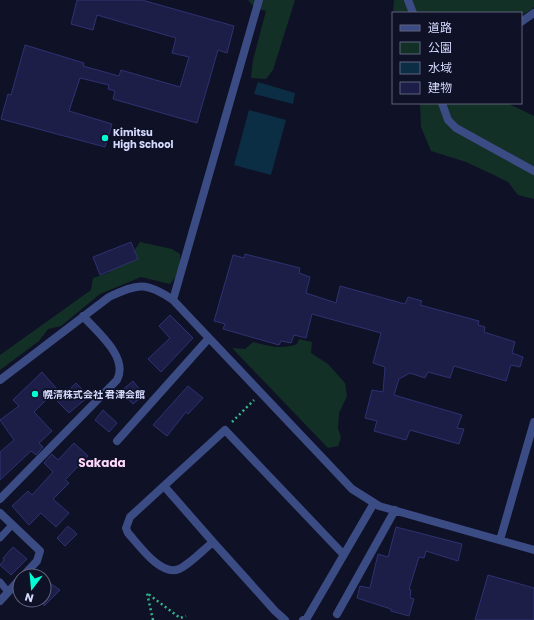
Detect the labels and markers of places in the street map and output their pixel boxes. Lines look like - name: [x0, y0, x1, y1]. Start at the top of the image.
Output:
- place label: Kimitsu High School: [113, 125, 174, 152]
- marker: Kimitsu High School: [100, 133, 110, 143]
- place label: 幌清株式会社 君津会館: [43, 387, 145, 402]
- marker: 幌清株式会社 君津会館: [30, 389, 40, 399]

